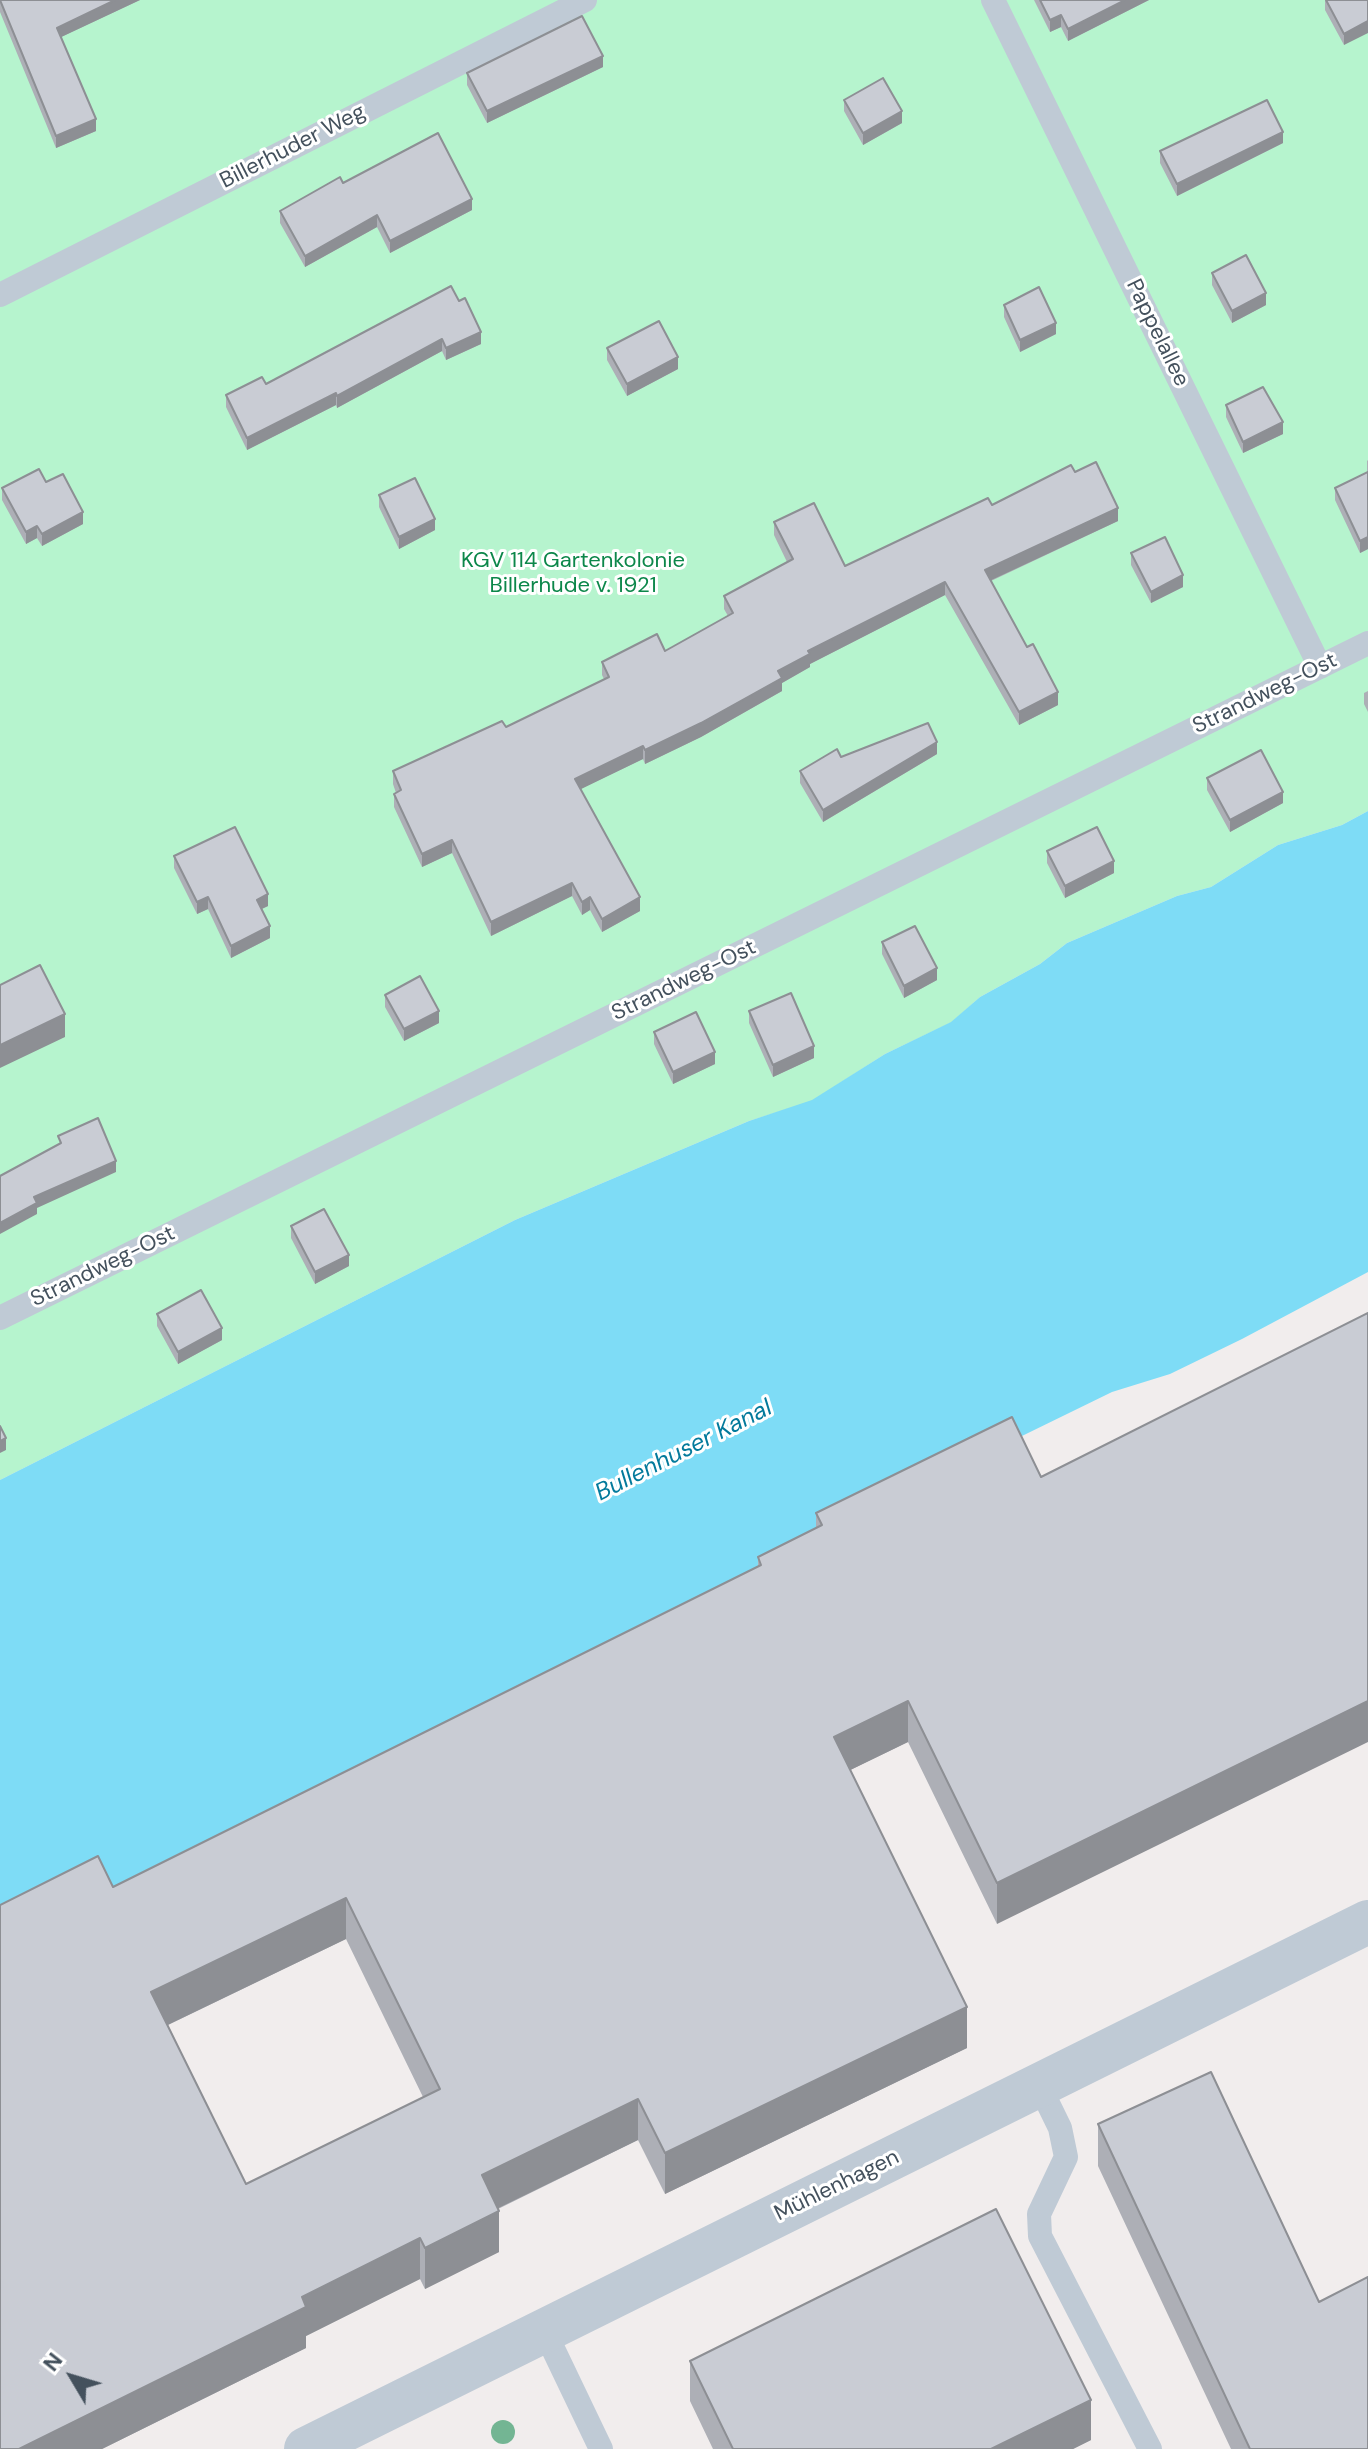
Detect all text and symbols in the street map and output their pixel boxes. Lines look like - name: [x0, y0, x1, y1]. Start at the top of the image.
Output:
- street label: Billerhuder Weg: [216, 99, 370, 195]
- street label: Pappelallee: [1120, 275, 1194, 391]
- park label: KGV 114 Gartenkolonie Billerhude v. 1921: [461, 548, 685, 600]
- street label: Strandweg-Ost: [1189, 648, 1341, 740]
- street label: Strandweg-Ost: [608, 935, 760, 1027]
- street label: Strandweg-Ost: [27, 1221, 179, 1313]
- water label: Bullenhuser Kanal: [591, 1394, 777, 1508]
- street label: Mühlenhagen: [770, 2144, 904, 2228]
- north arrow: [32, 2337, 112, 2417]
- text: N: [36, 2347, 69, 2377]

